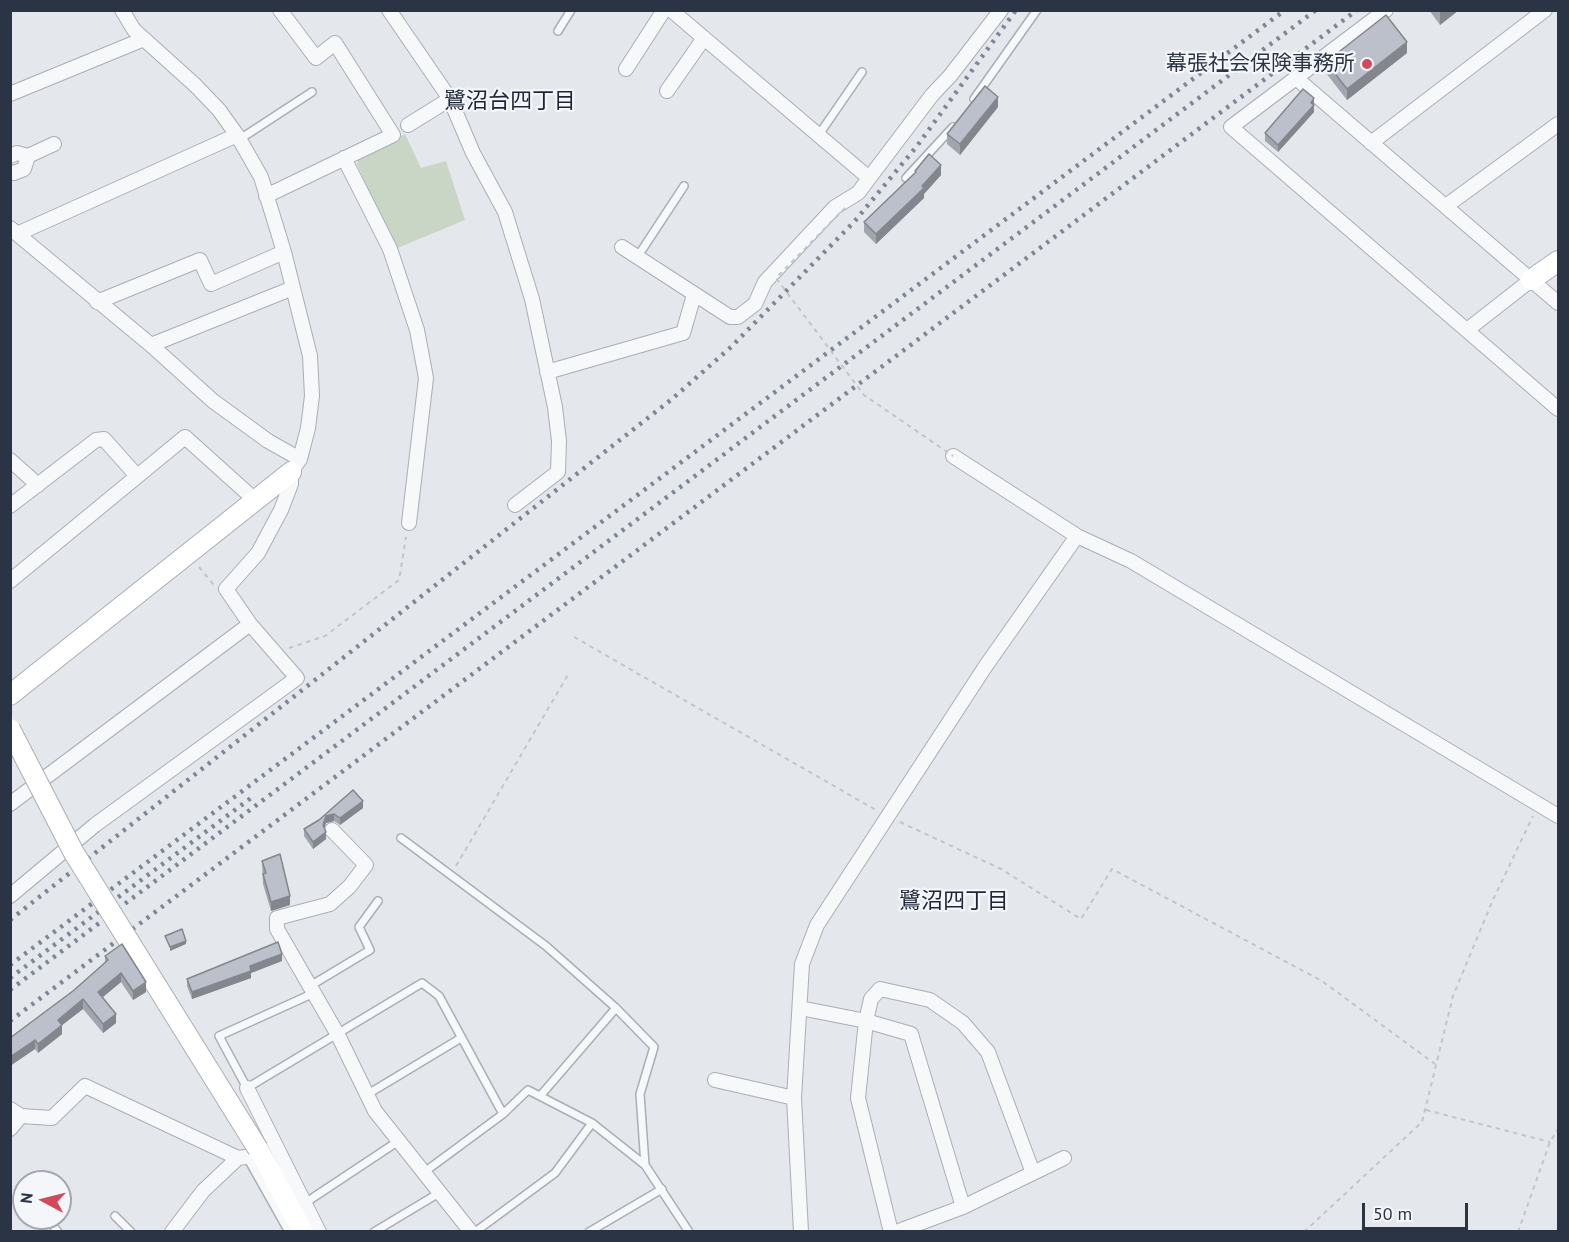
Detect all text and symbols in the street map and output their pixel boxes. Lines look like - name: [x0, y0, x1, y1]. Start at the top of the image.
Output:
- place label: 幕張社会保険事務所: [1166, 51, 1355, 77]
- marker: 幕張社会保険事務所: [1360, 57, 1374, 71]
- district label: 鷺沼台四丁目: [444, 89, 576, 115]
- district label: 鷺沼四丁目: [899, 889, 1009, 915]
- north arrow: [12, 1170, 72, 1230]
- scale bar: [1365, 1191, 1472, 1229]
- text: N: [16, 1192, 37, 1204]
- text: 50 m: [1373, 1202, 1412, 1225]

